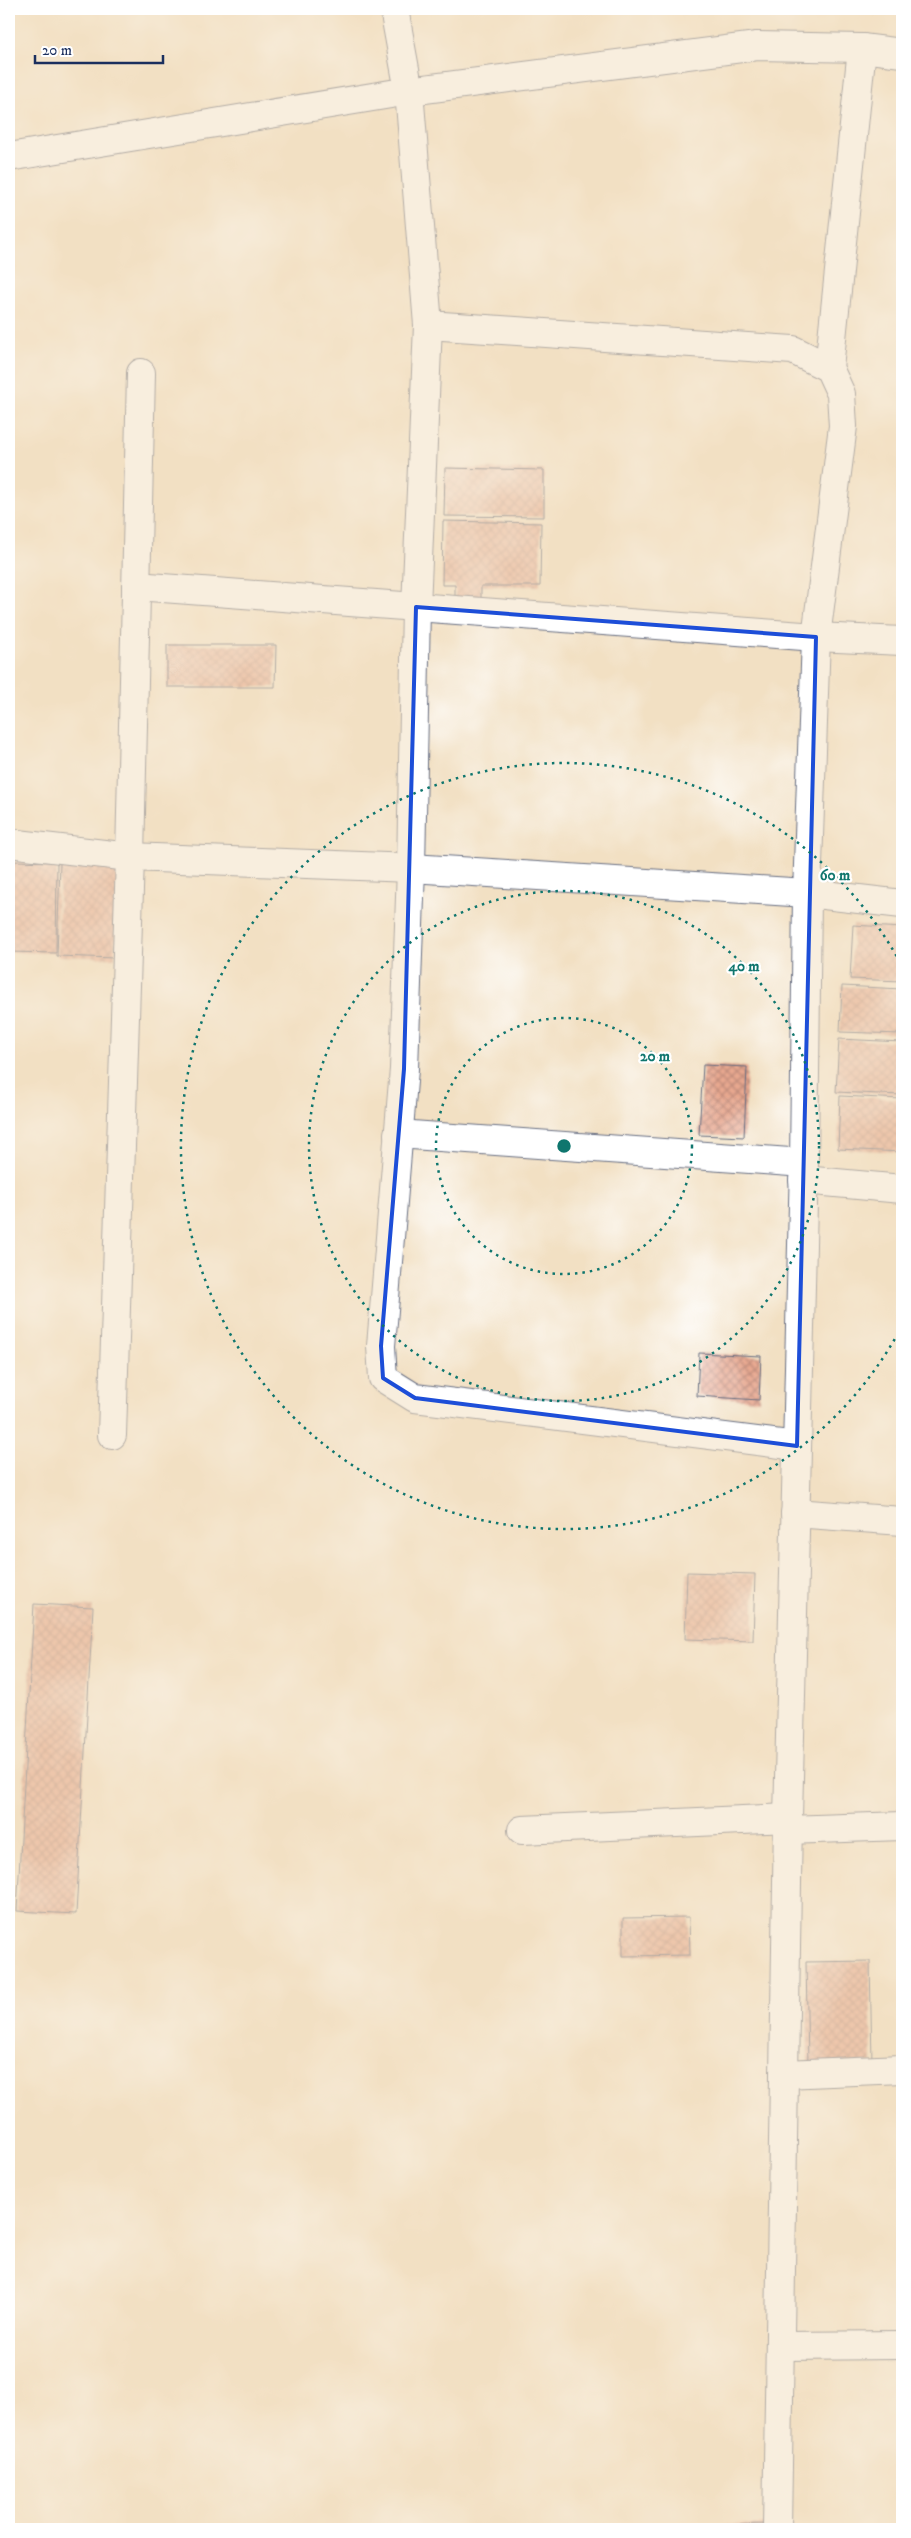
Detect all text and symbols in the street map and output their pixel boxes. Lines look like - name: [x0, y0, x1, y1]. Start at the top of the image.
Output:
- scale bar: [35, 32, 162, 64]
- text: 20 m: [42, 41, 72, 60]
- text: 60 m: [820, 866, 851, 885]
- text: 40 m: [727, 957, 760, 976]
- text: 20 m: [640, 1047, 671, 1066]
- centre of rings: [555, 1137, 573, 1155]

